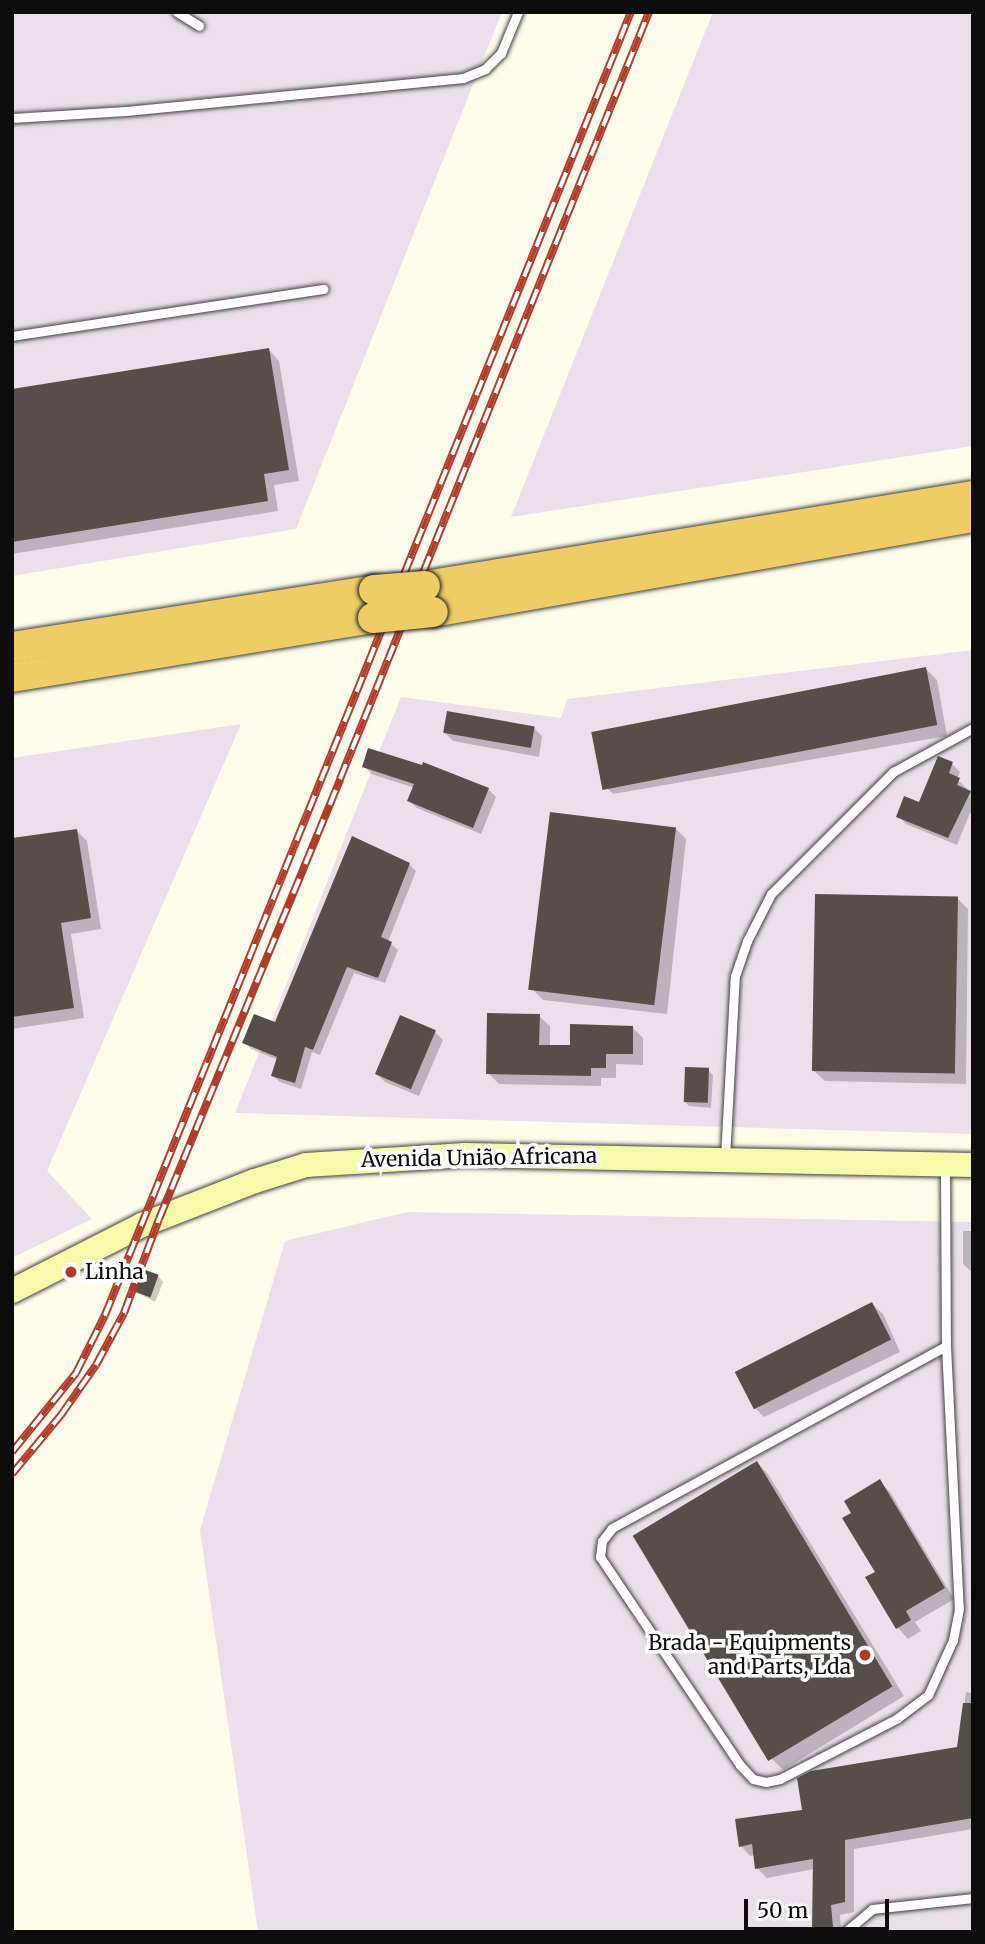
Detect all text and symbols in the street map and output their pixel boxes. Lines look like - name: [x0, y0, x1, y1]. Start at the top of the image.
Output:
- street label: Avenida União Africana: [361, 1143, 597, 1173]
- place label: Linha: [85, 1259, 144, 1285]
- marker: Linha: [63, 1264, 79, 1280]
- place label: Brada - Equipments and Parts, Lda: [648, 1630, 851, 1680]
- marker: Brada - Equipments and Parts, Lda: [857, 1647, 873, 1663]
- scale bar: [747, 1884, 892, 1928]
- text: 50 m: [757, 1897, 808, 1924]

